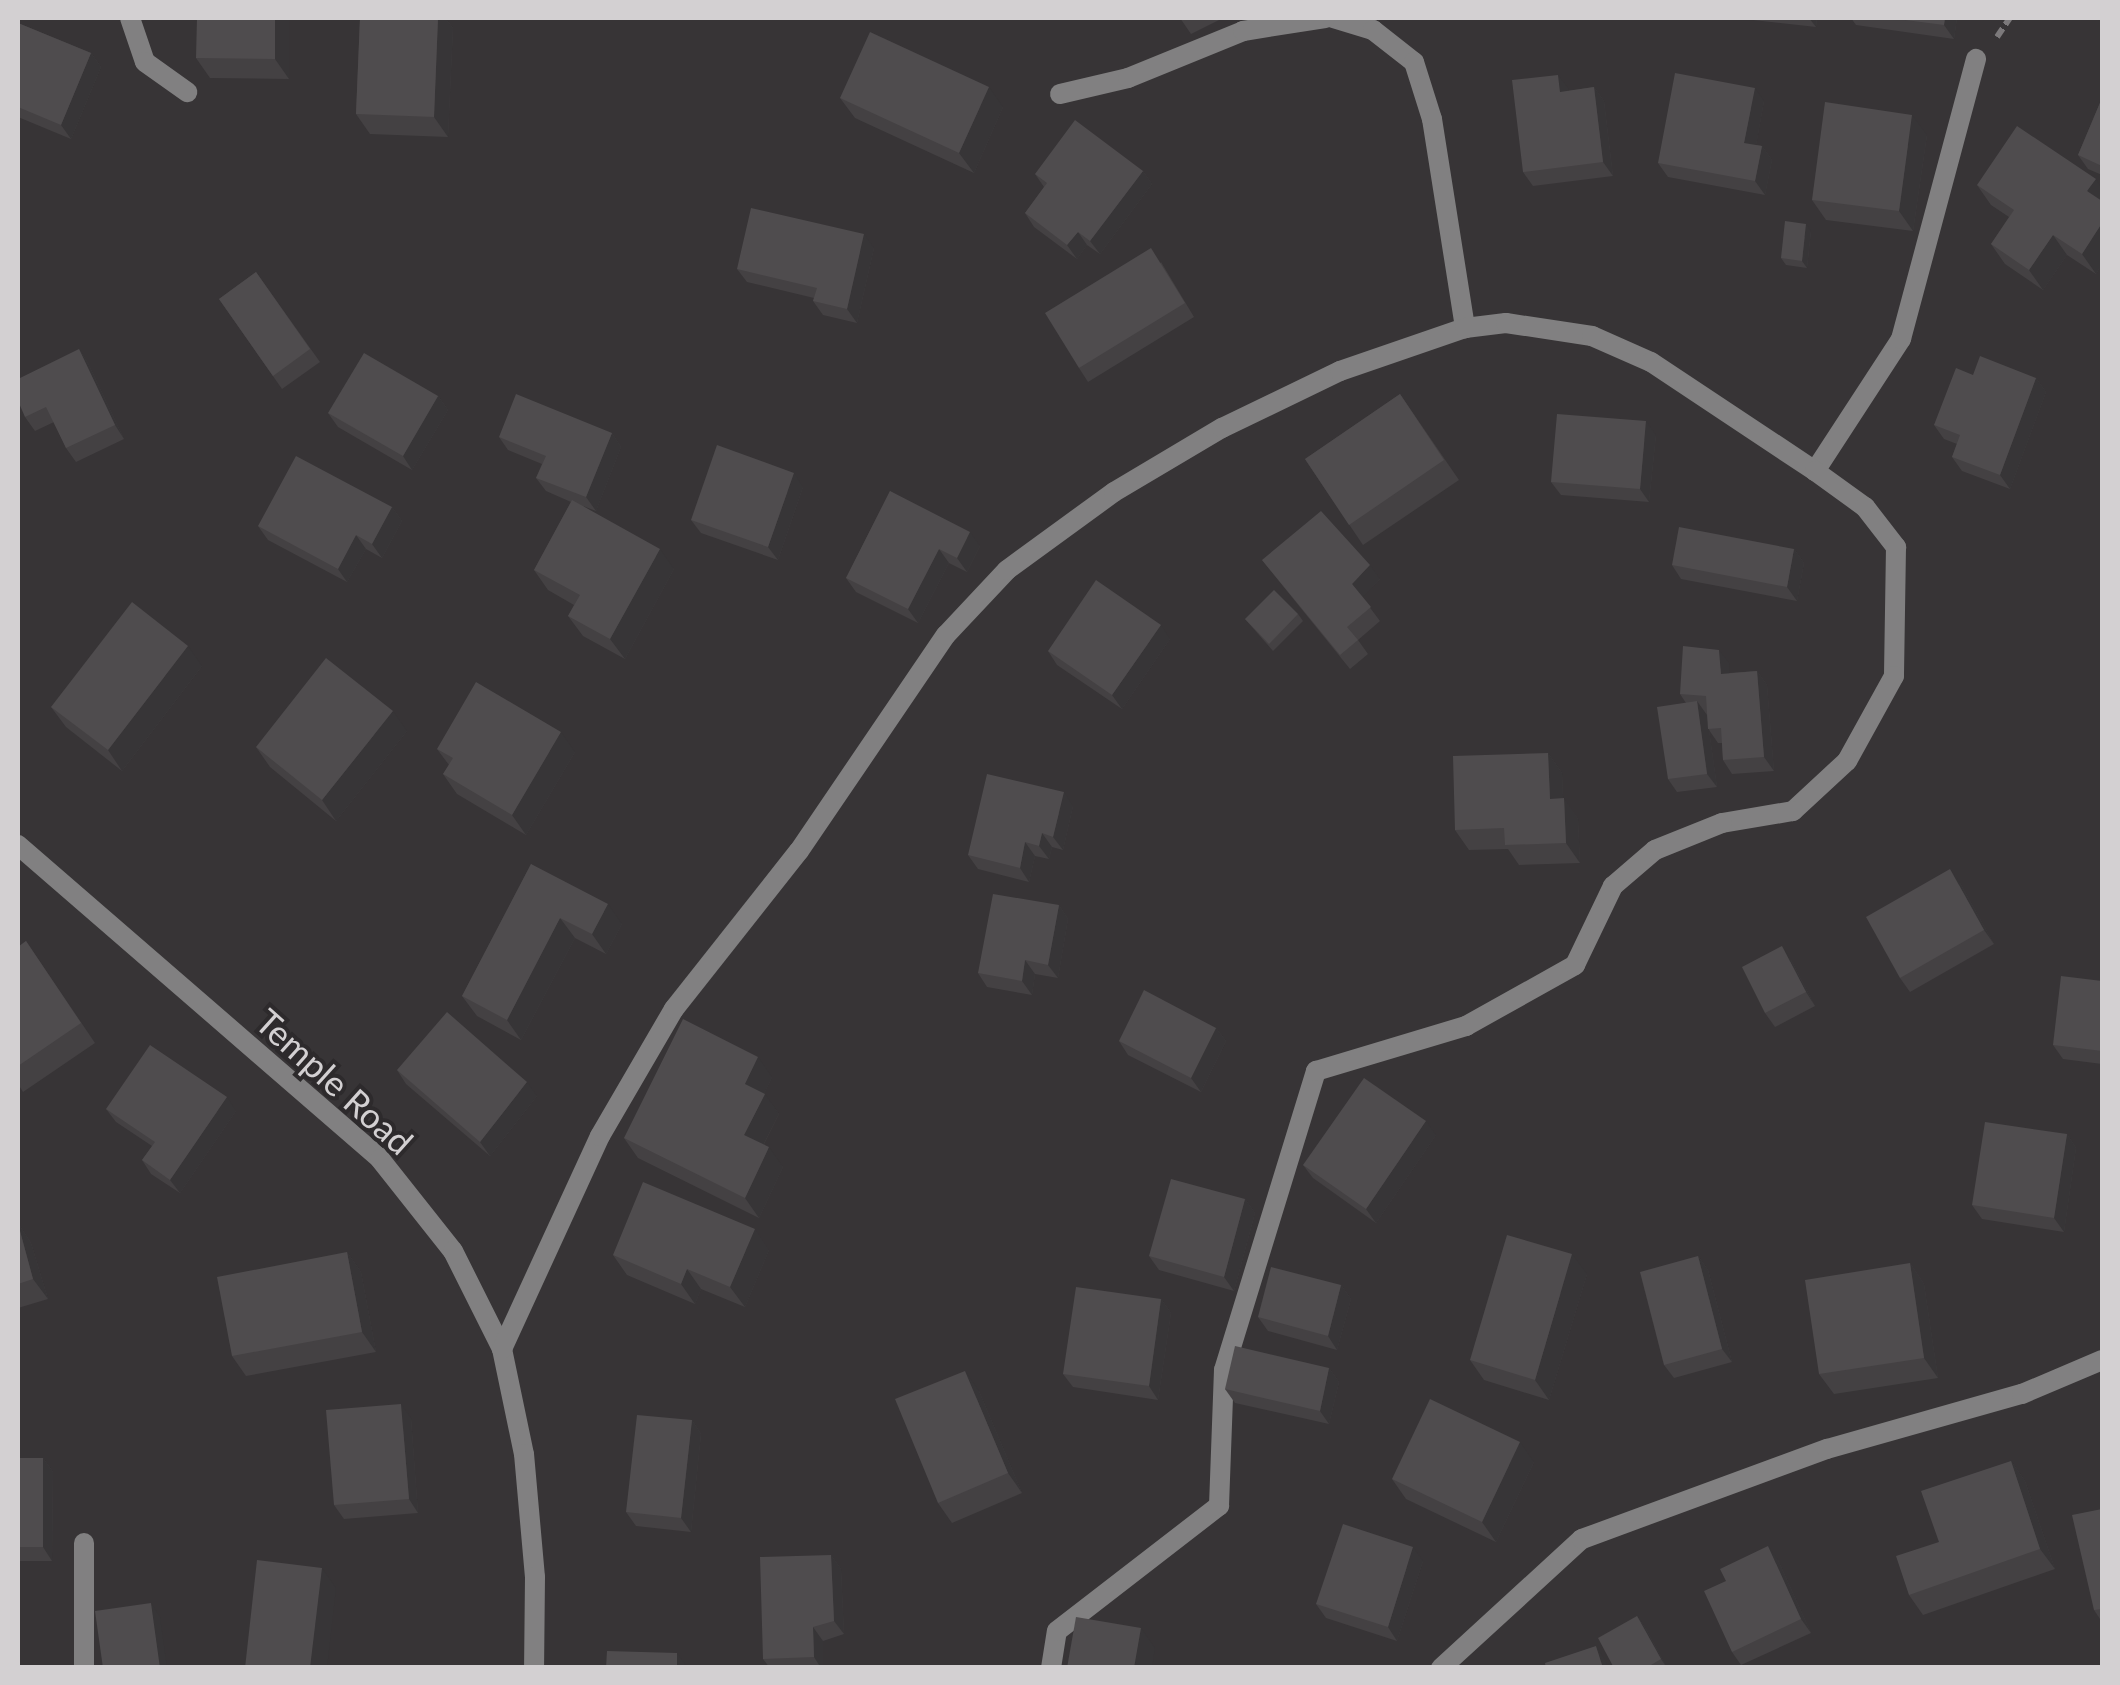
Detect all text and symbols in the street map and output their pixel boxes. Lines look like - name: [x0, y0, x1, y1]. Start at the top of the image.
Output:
- street label: Temple Road: [248, 1000, 422, 1162]

